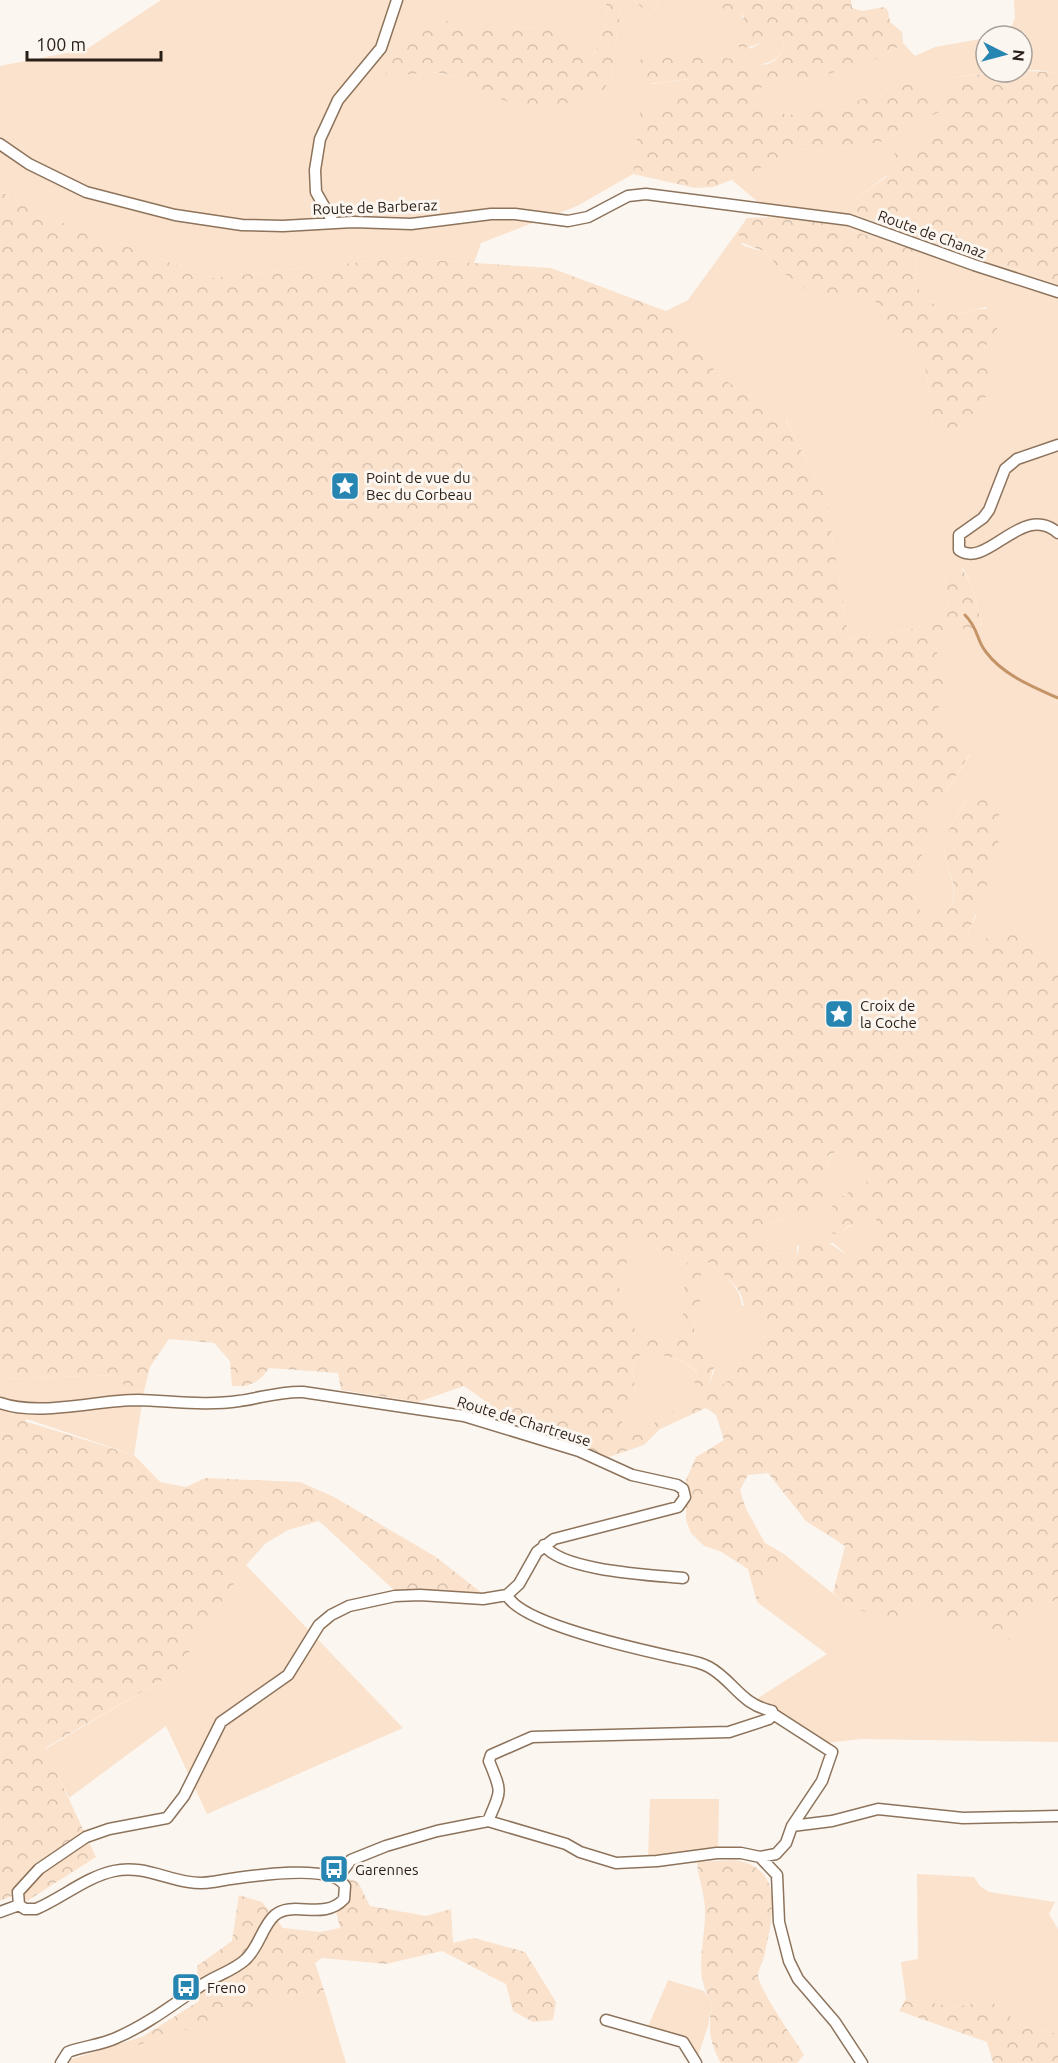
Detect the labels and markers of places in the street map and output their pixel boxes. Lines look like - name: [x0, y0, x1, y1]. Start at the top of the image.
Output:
- place label: Point de vue du Bec du Corbeau: [366, 469, 472, 503]
- place icon: Point de vue du Bec du Corbeau: [329, 470, 361, 502]
- place label: Croix de la Coche: [860, 997, 917, 1031]
- place icon: Croix de la Coche: [823, 998, 855, 1030]
- bus stop icon: Garennes: [318, 1853, 350, 1885]
- place label: Garennes: [355, 1861, 419, 1878]
- bus stop icon: Freno: [170, 1971, 202, 2003]
- place label: Freno: [207, 1979, 246, 1996]

